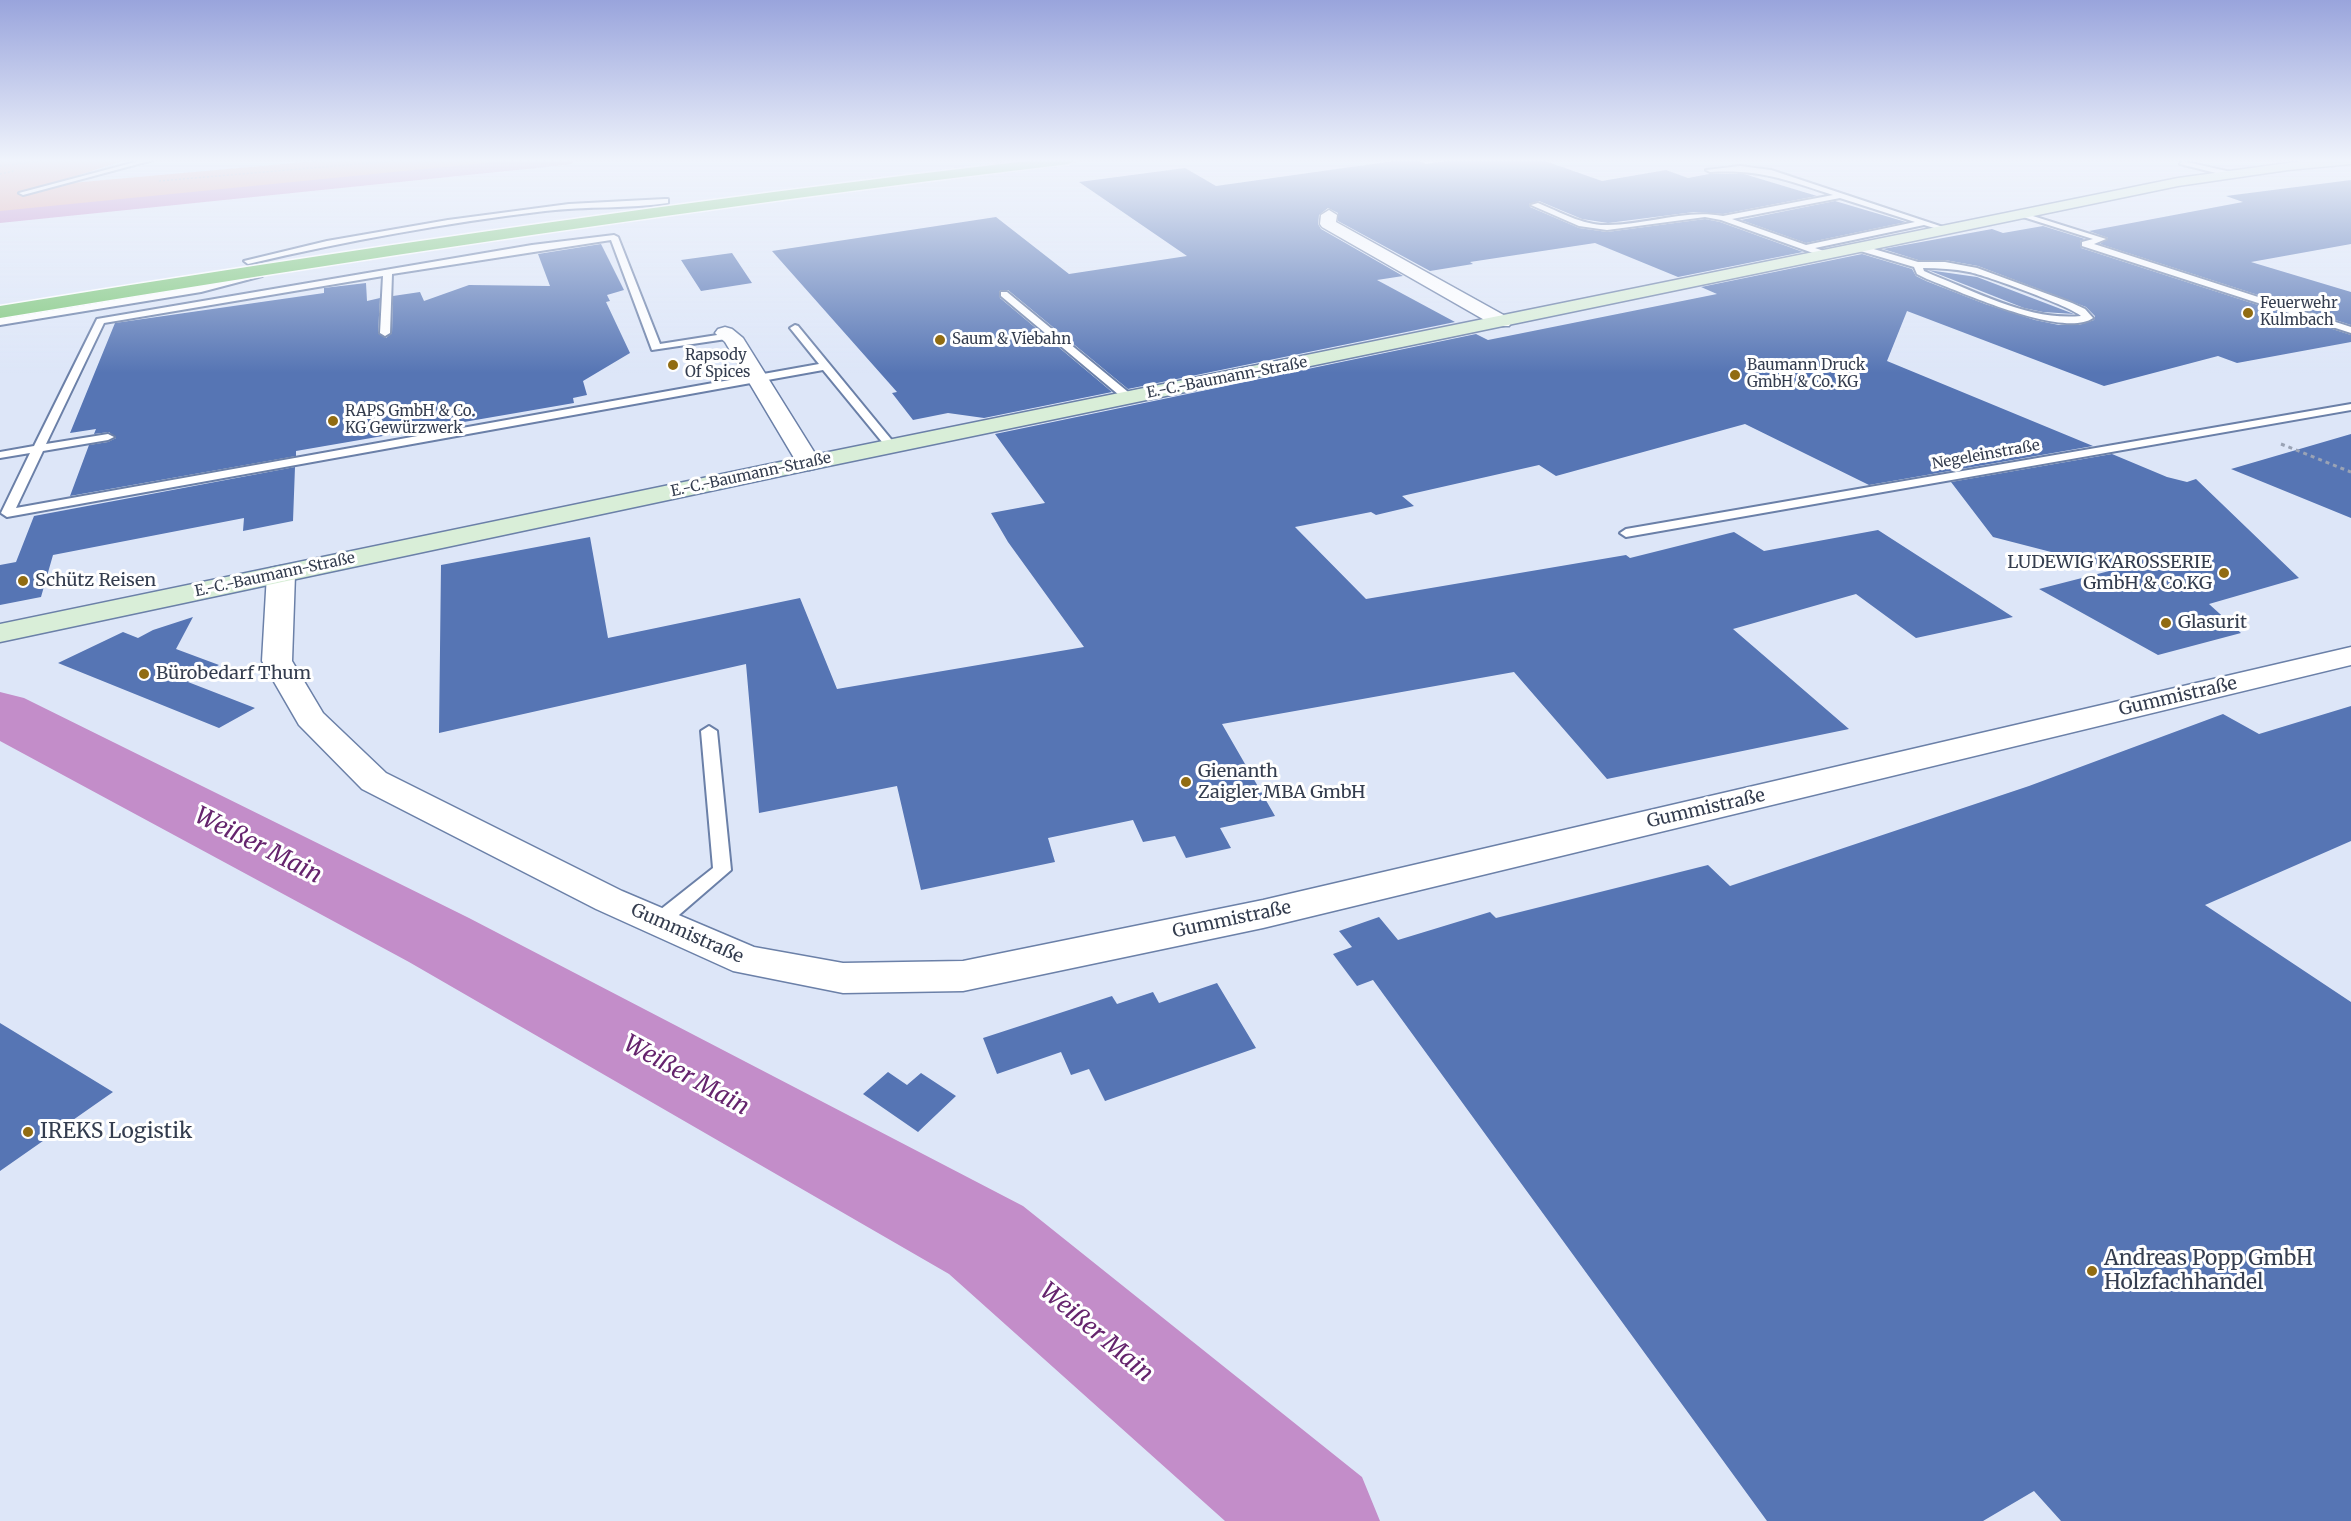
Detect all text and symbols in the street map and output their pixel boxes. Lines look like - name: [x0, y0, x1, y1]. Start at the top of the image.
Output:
- place label: Feuerwehr Kulmbach: [2260, 295, 2338, 330]
- marker: Feuerwehr Kulmbach: [2241, 306, 2255, 320]
- place label: Saum & Viebahn: [952, 331, 1071, 349]
- marker: Saum & Viebahn: [933, 333, 947, 347]
- place label: Rapsody Of Spices: [685, 347, 750, 382]
- street label: E.-C.-Baumann-Straße: [1145, 354, 1309, 402]
- place label: Baumann Druck GmbH & Co. KG: [1747, 357, 1865, 392]
- marker: Rapsody Of Spices: [666, 358, 680, 372]
- marker: Baumann Druck GmbH & Co. KG: [1728, 368, 1742, 382]
- place label: RAPS GmbH & Co. KG Gewürzwerk: [345, 403, 475, 438]
- marker: RAPS GmbH & Co. KG Gewürzwerk: [326, 414, 340, 428]
- street label: Negeleinstraße: [1931, 437, 2041, 473]
- street label: E.-C.-Baumann-Straße: [669, 449, 833, 501]
- street label: E.-C.-Baumann-Straße: [193, 549, 357, 601]
- place label: LUDEWIG KAROSSERIE GmbH & Co.KG: [2007, 552, 2212, 594]
- marker: LUDEWIG KAROSSERIE GmbH & Co.KG: [2217, 566, 2231, 580]
- place label: Schütz Reisen: [35, 570, 156, 592]
- marker: Schütz Reisen: [16, 574, 30, 588]
- place label: Glasurit: [2178, 612, 2247, 634]
- marker: Glasurit: [2159, 616, 2173, 630]
- place label: Bürobedarf Thum: [156, 663, 311, 685]
- marker: Bürobedarf Thum: [137, 667, 151, 681]
- street label: Gummistraße: [2117, 673, 2239, 721]
- place label: Gienanth Zaigler MBA GmbH: [1198, 761, 1366, 804]
- marker: Gienanth Zaigler MBA GmbH: [1179, 775, 1193, 789]
- street label: Gummistraße: [1645, 785, 1767, 833]
- water label: Weißer Main: [190, 802, 326, 890]
- street label: Gummistraße: [1171, 897, 1293, 943]
- street label: Gummistraße: [628, 900, 746, 968]
- water label: Weißer Main: [618, 1030, 754, 1122]
- place label: IREKS Logistik: [40, 1119, 192, 1145]
- marker: IREKS Logistik: [21, 1125, 35, 1139]
- place label: Andreas Popp GmbH Holzfachhandel: [2104, 1246, 2313, 1296]
- marker: Andreas Popp GmbH Holzfachhandel: [2085, 1264, 2099, 1278]
- water label: Weißer Main: [1034, 1277, 1158, 1389]

